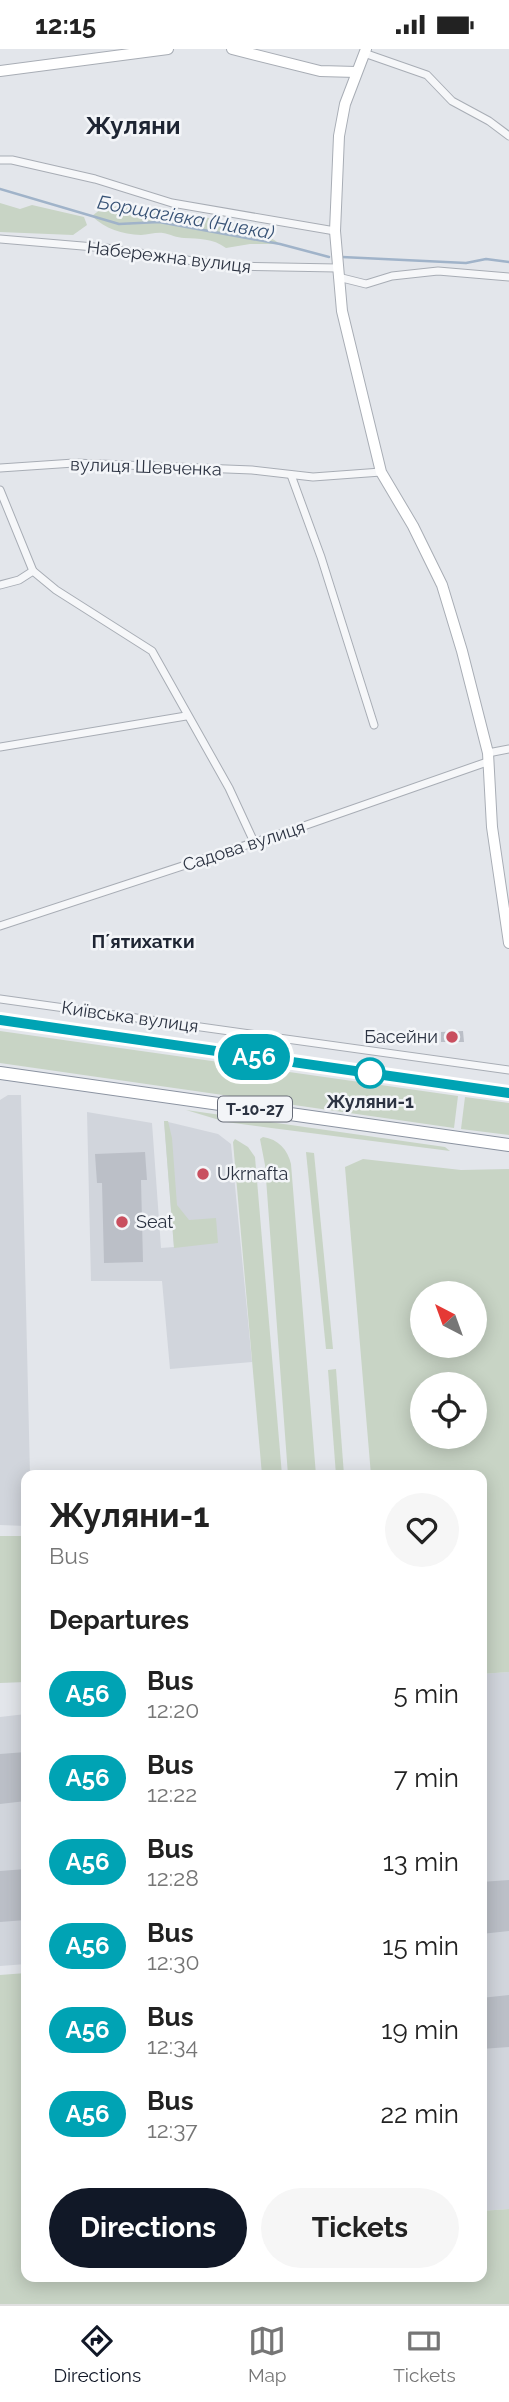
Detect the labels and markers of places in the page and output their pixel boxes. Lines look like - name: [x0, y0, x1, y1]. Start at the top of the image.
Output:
- place label: Басейни: [364, 1026, 438, 1047]
- marker: Басейни: [444, 1029, 460, 1045]
- marker: Жуляни-1: [355, 1058, 385, 1088]
- place label: Жуляни-1: [326, 1091, 414, 1112]
- place label: Ukrnafta: [217, 1163, 288, 1184]
- marker: Ukrnafta: [195, 1166, 211, 1182]
- place label: Seat: [136, 1211, 173, 1232]
- marker: Seat: [114, 1214, 130, 1230]

